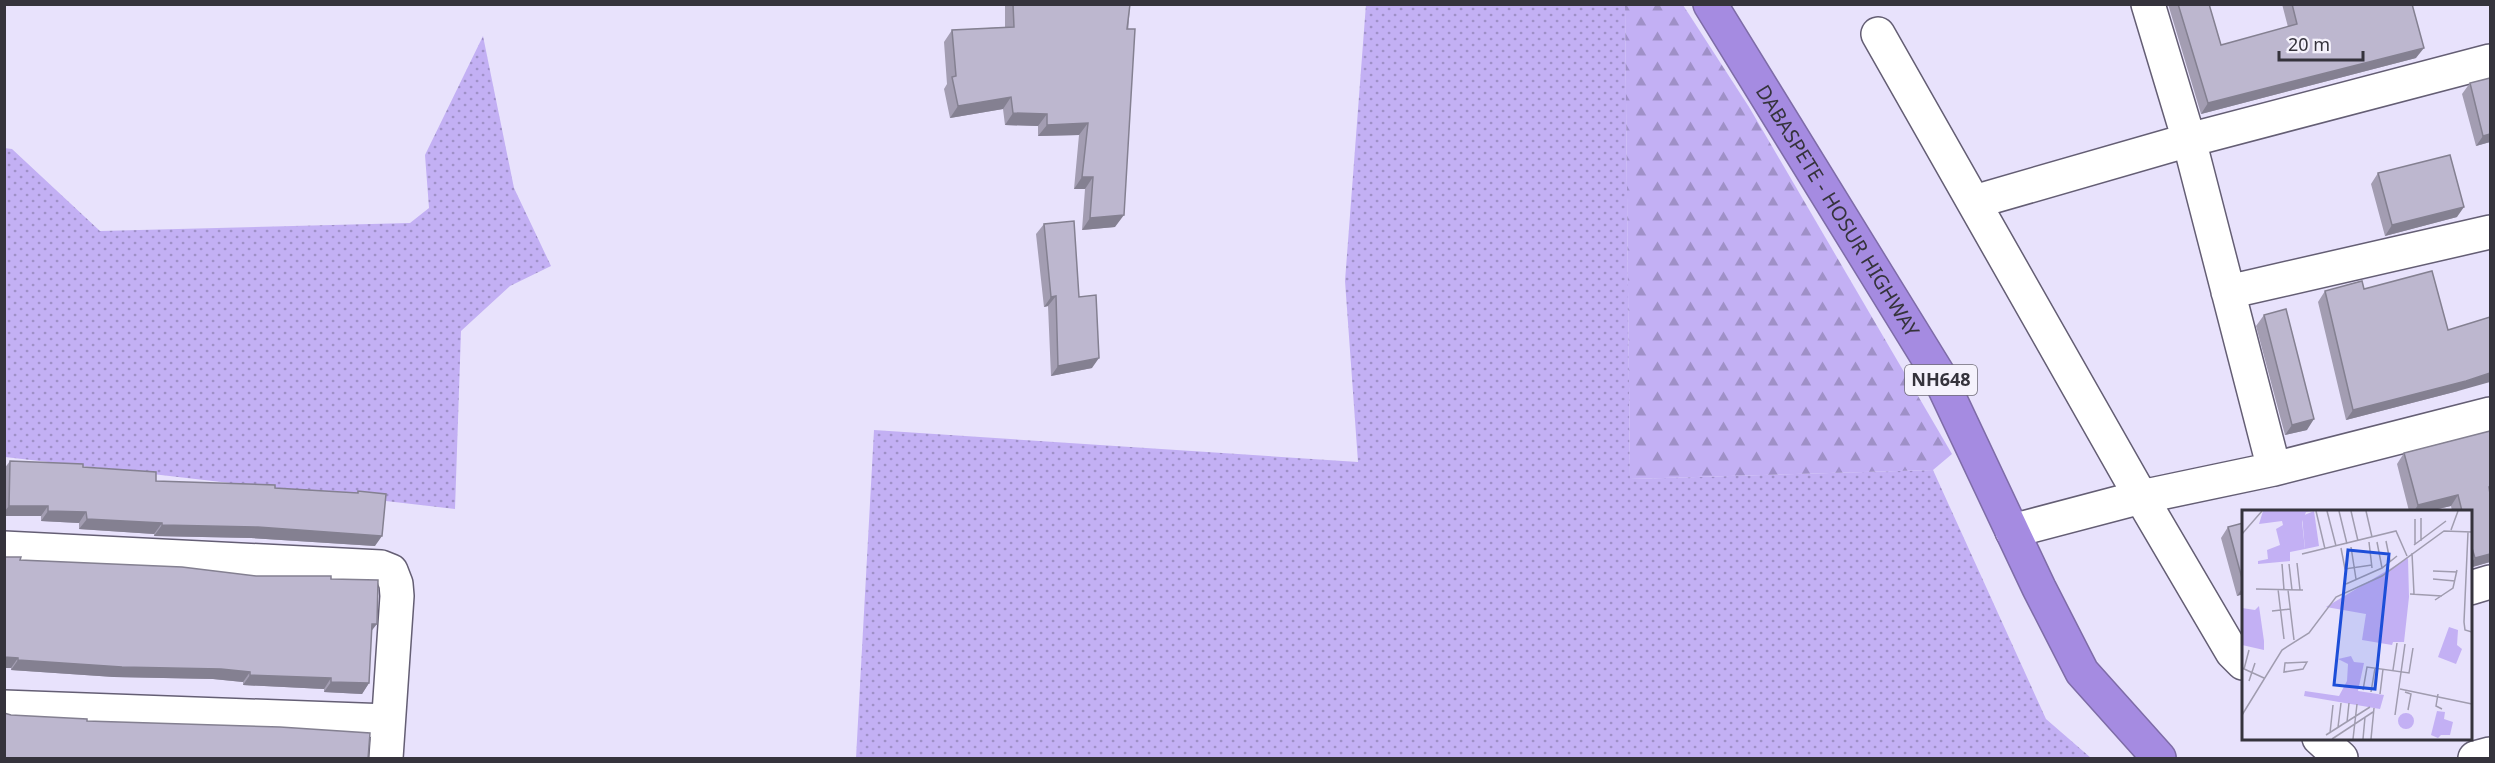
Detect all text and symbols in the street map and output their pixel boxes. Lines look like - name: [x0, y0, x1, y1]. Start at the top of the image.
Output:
- scale bar: [2279, 24, 2363, 62]
- text: 20 m: [2288, 32, 2330, 56]
- street label: DABASPETE - HOSUR HIGHWAY: [1750, 79, 1926, 342]
- road number: NH648: [1905, 365, 1977, 395]
- inset map: [2242, 510, 2471, 739]

